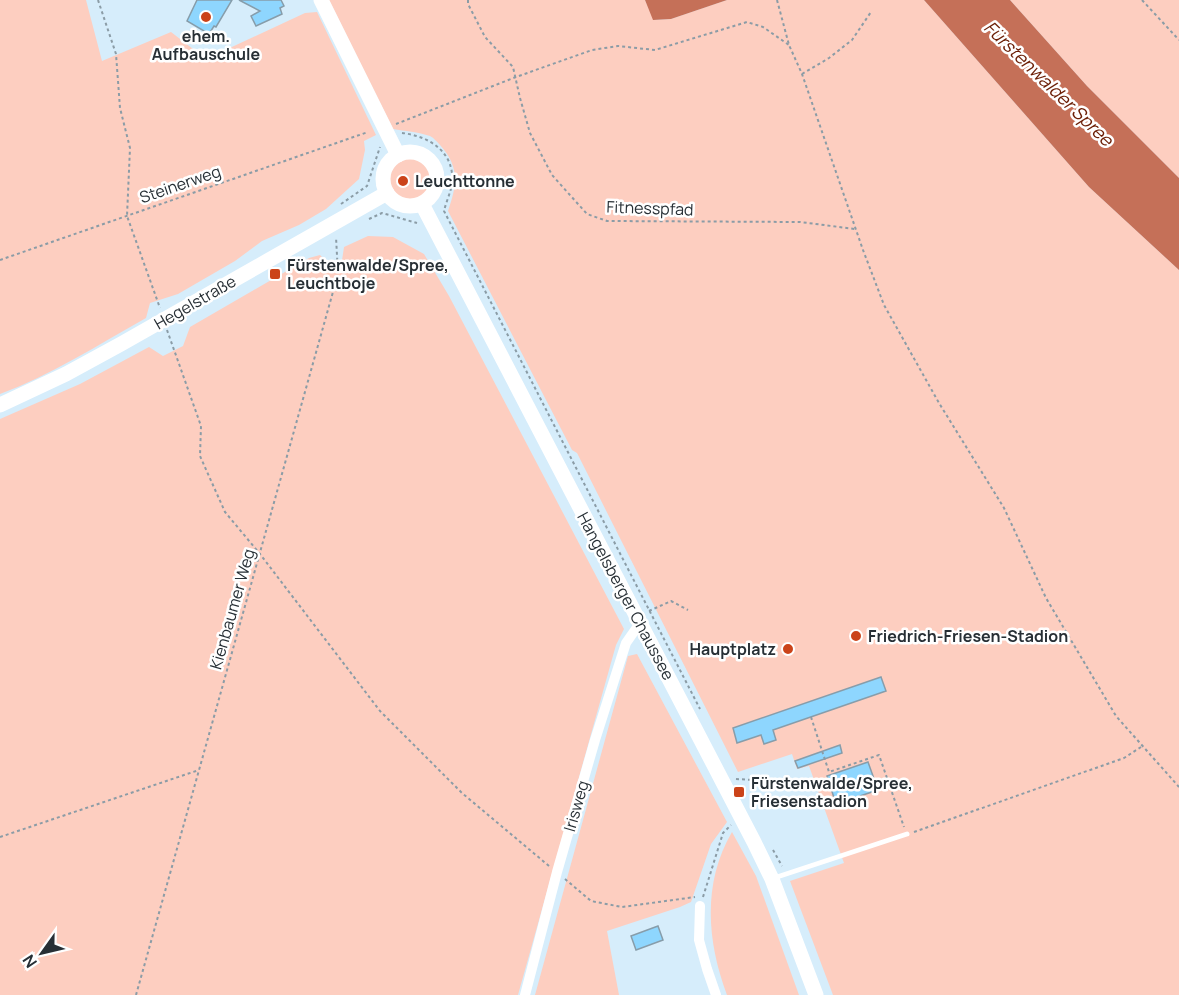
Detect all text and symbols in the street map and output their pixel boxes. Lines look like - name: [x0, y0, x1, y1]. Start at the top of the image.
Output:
- marker: ehem. Aufbauschule: [199, 10, 213, 24]
- water label: Fürstenwalder Spree: [979, 15, 1120, 152]
- place label: ehem. Aufbauschule: [152, 25, 261, 65]
- street label: Steinerweg: [137, 160, 223, 208]
- place label: Leuchttonne: [415, 170, 515, 192]
- marker: Leuchttonne: [396, 174, 410, 188]
- street label: Fitnesspfad: [606, 195, 694, 221]
- place label: Fürstenwalde/Spree, Leuchtboje: [287, 254, 449, 294]
- marker: Fürstenwalde/Spree, Leuchtboje: [268, 267, 282, 281]
- street label: Hegelstraße: [150, 270, 240, 334]
- street label: Hangelsberger Chaussee: [572, 508, 680, 684]
- street label: Kienbaumer Weg: [204, 546, 260, 672]
- place label: Friedrich-Friesen-Stadion: [868, 625, 1068, 647]
- marker: Friedrich-Friesen-Stadion: [849, 629, 863, 643]
- place label: Hauptplatz: [689, 638, 776, 660]
- marker: Hauptplatz: [781, 642, 795, 656]
- place label: Fürstenwalde/Spree, Friesenstadion: [751, 772, 913, 812]
- street label: Irisweg: [558, 778, 594, 834]
- marker: Fürstenwalde/Spree, Friesenstadion: [732, 785, 746, 799]
- north arrow: [12, 923, 72, 983]
- text: N: [17, 950, 42, 972]

